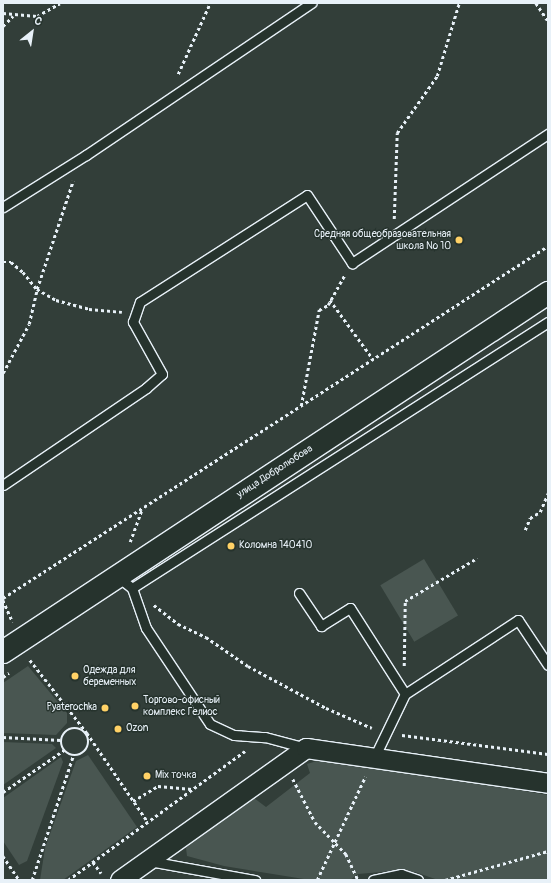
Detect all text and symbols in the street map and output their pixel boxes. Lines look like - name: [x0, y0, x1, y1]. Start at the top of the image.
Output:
- north arrow: [12, 12, 52, 52]
- text: С: [32, 14, 44, 28]
- place label: Средняя общеобразовательная школа № 10: [314, 228, 451, 252]
- marker: Средняя общеобразовательная школа № 10: [454, 235, 464, 245]
- street label: улица Добролюбова: [235, 443, 315, 501]
- place label: Коломна 140410: [239, 540, 312, 552]
- marker: Коломна 140410: [226, 541, 236, 551]
- place label: Одежда для беременных: [83, 664, 136, 688]
- marker: Одежда для беременных: [70, 671, 80, 681]
- place label: Торгово-офисный комплекс Гелиос: [143, 694, 220, 718]
- marker: Торгово-офисный комплекс Гелиос: [130, 701, 140, 711]
- place label: Pyaterochka: [47, 702, 97, 714]
- marker: Pyaterochka: [100, 703, 110, 713]
- place label: Ozon: [126, 723, 148, 735]
- marker: Ozon: [113, 724, 123, 734]
- place label: Mix точка: [155, 770, 196, 782]
- marker: Mix точка: [142, 771, 152, 781]

